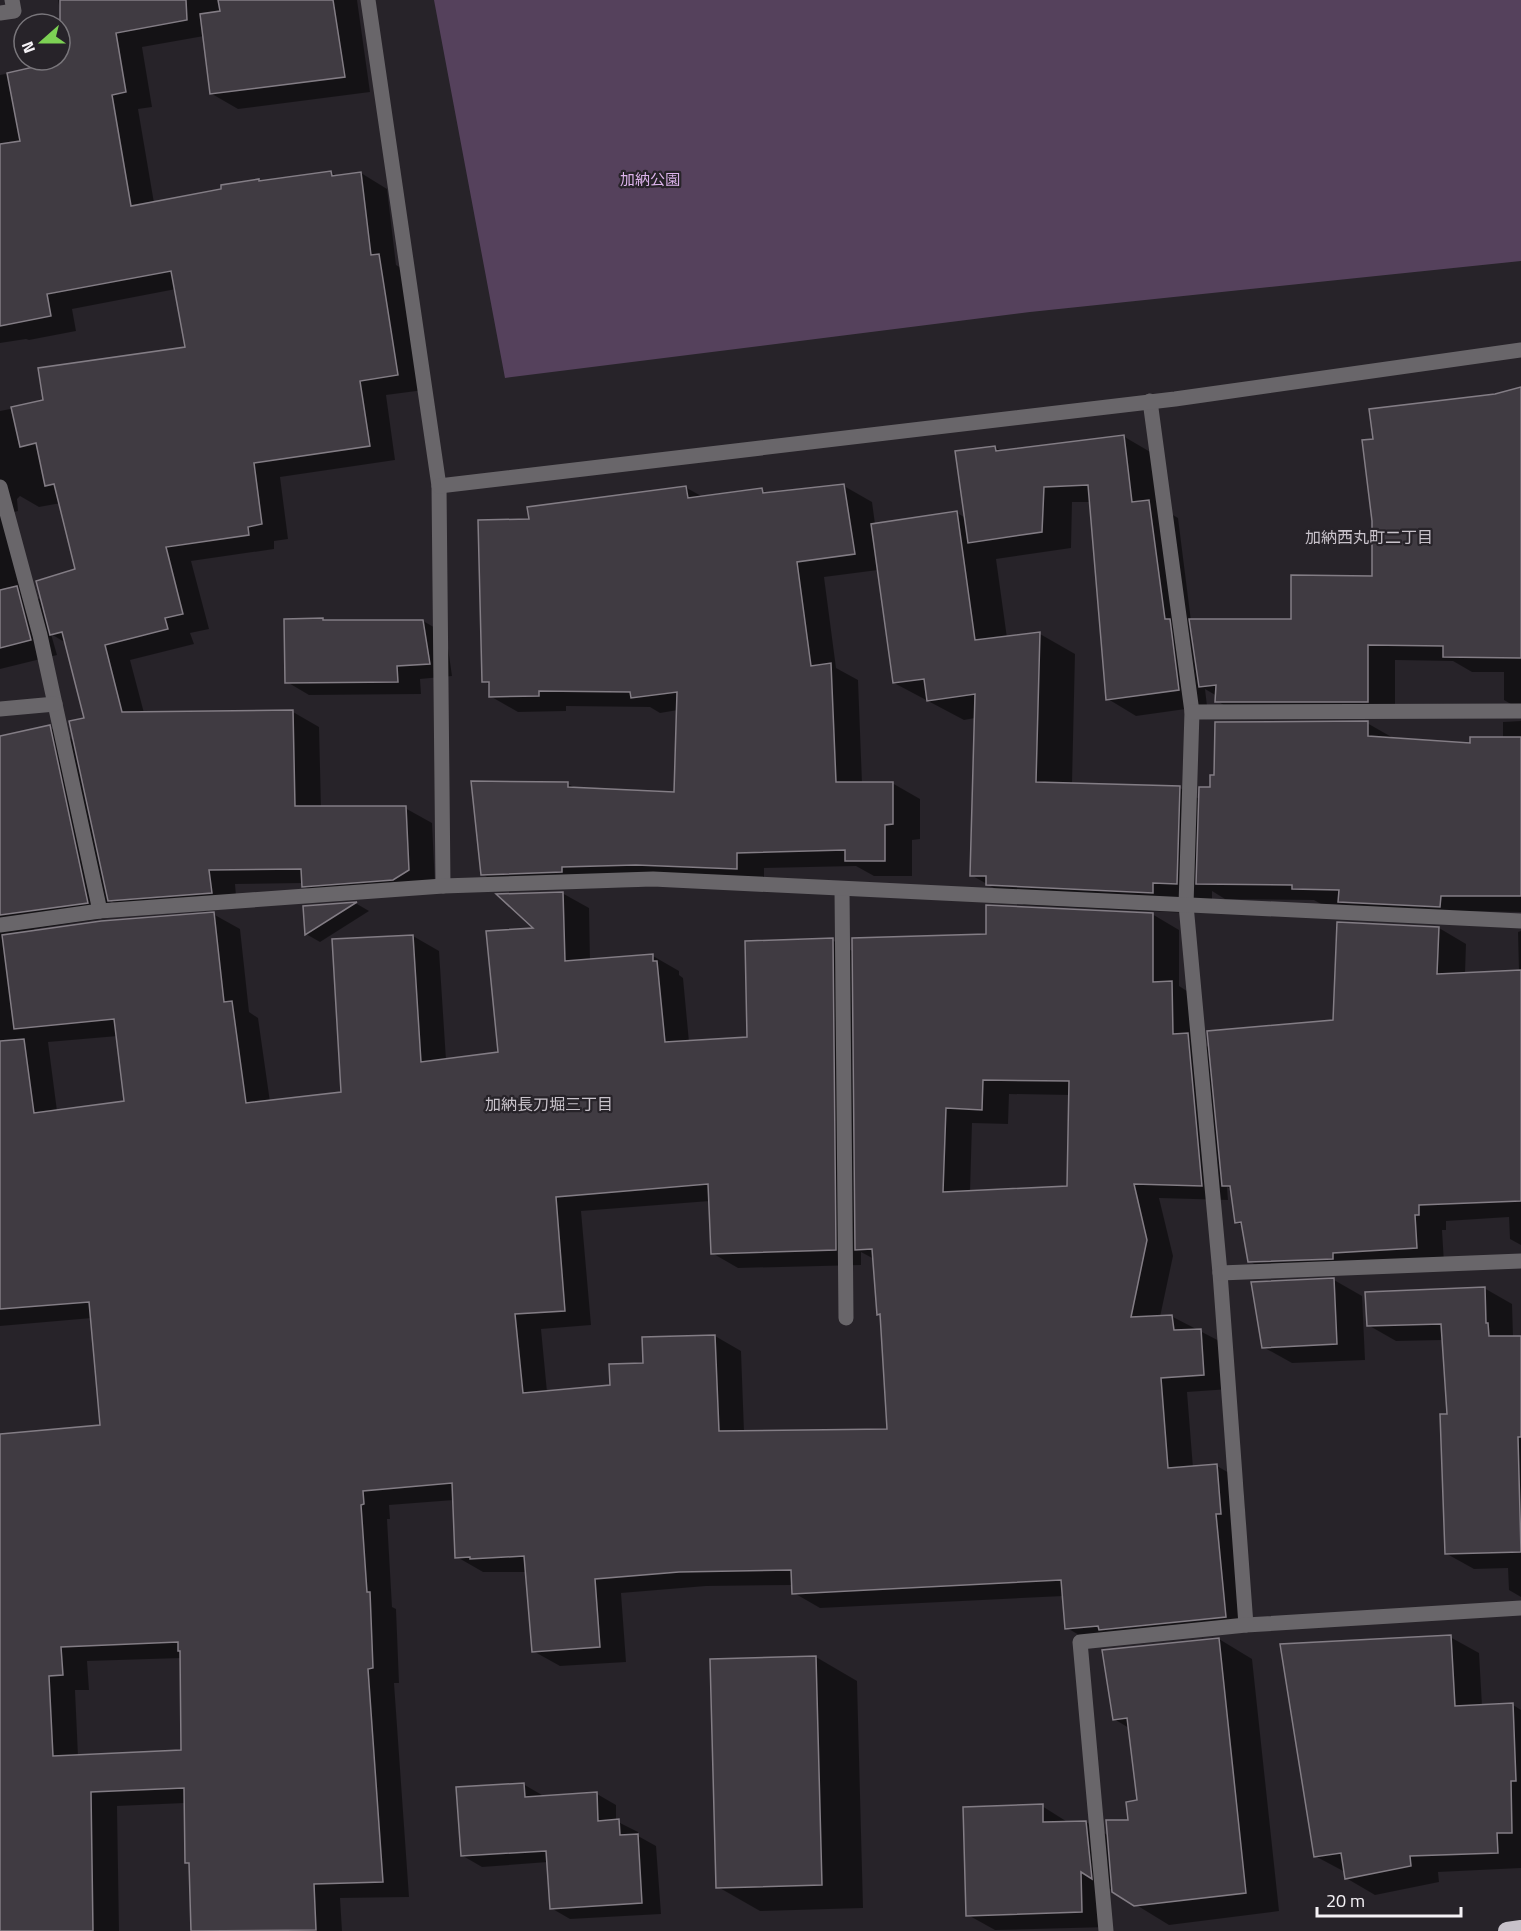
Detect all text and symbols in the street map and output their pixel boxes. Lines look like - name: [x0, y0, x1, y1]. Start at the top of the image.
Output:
- north arrow: [12, 12, 72, 72]
- text: N: [15, 38, 41, 57]
- park label: 加納公園: [620, 168, 680, 191]
- district label: 加納西丸町二丁目: [1305, 525, 1433, 549]
- district label: 加納長刀堀三丁目: [485, 1092, 613, 1116]
- scale bar: [1317, 1880, 1461, 1918]
- text: 20 m: [1326, 1887, 1365, 1914]

